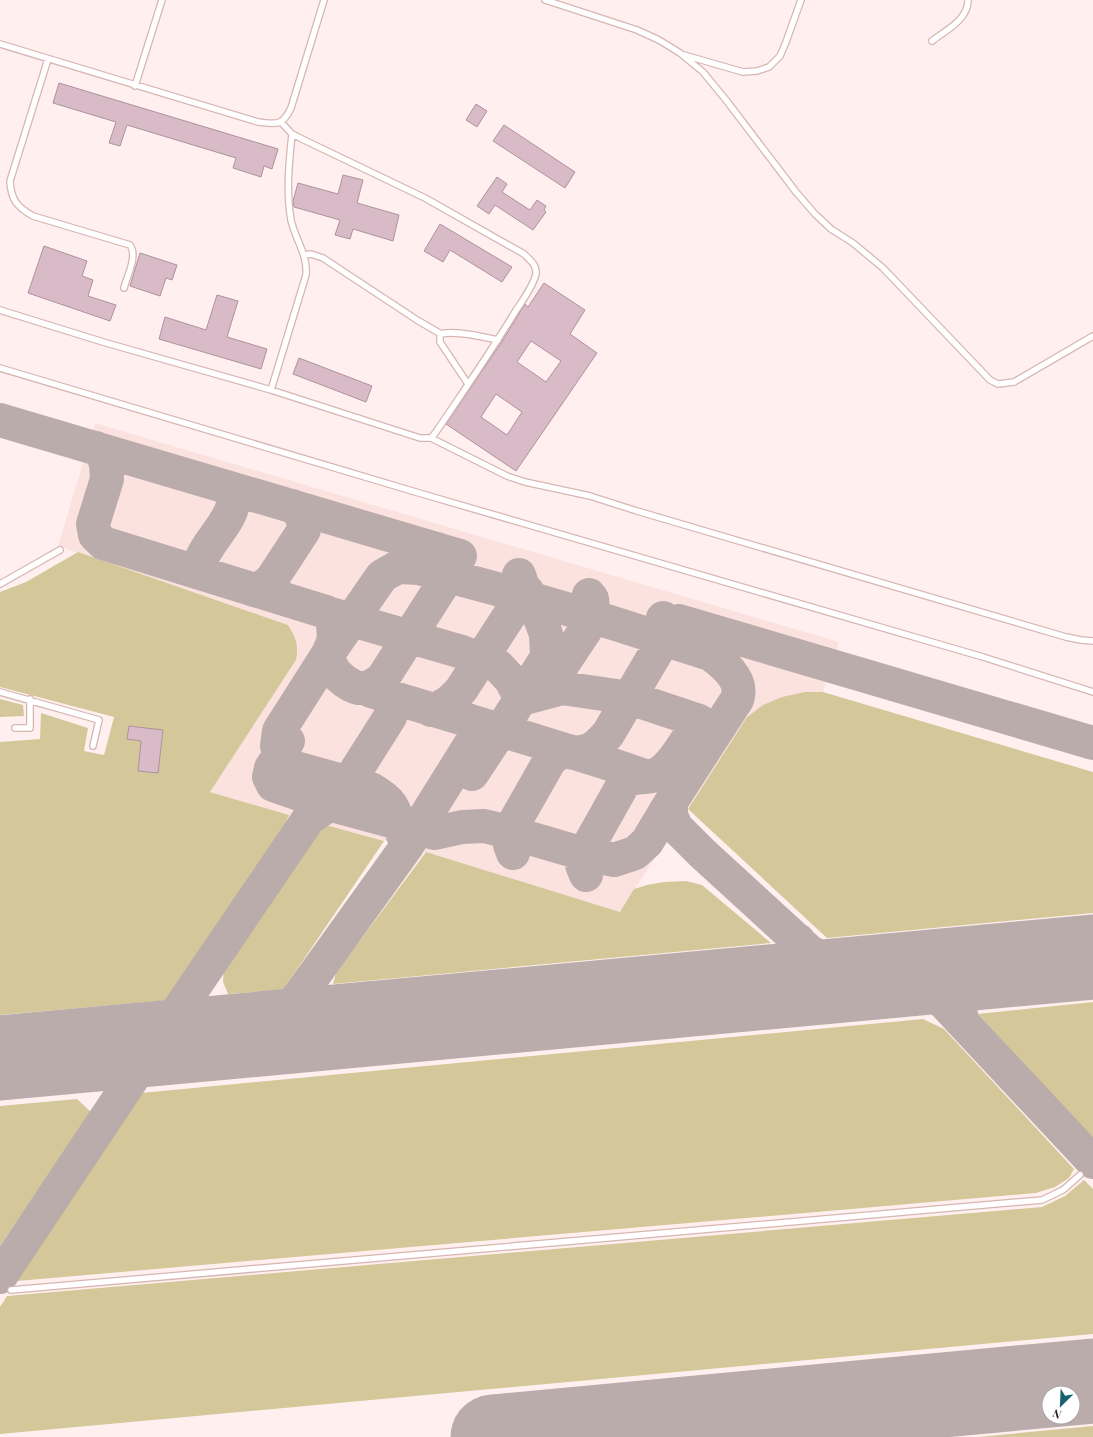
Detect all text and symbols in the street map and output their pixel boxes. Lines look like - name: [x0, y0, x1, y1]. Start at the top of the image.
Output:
- north arrow: [1041, 1385, 1081, 1425]
- text: N: [1050, 1406, 1063, 1423]

